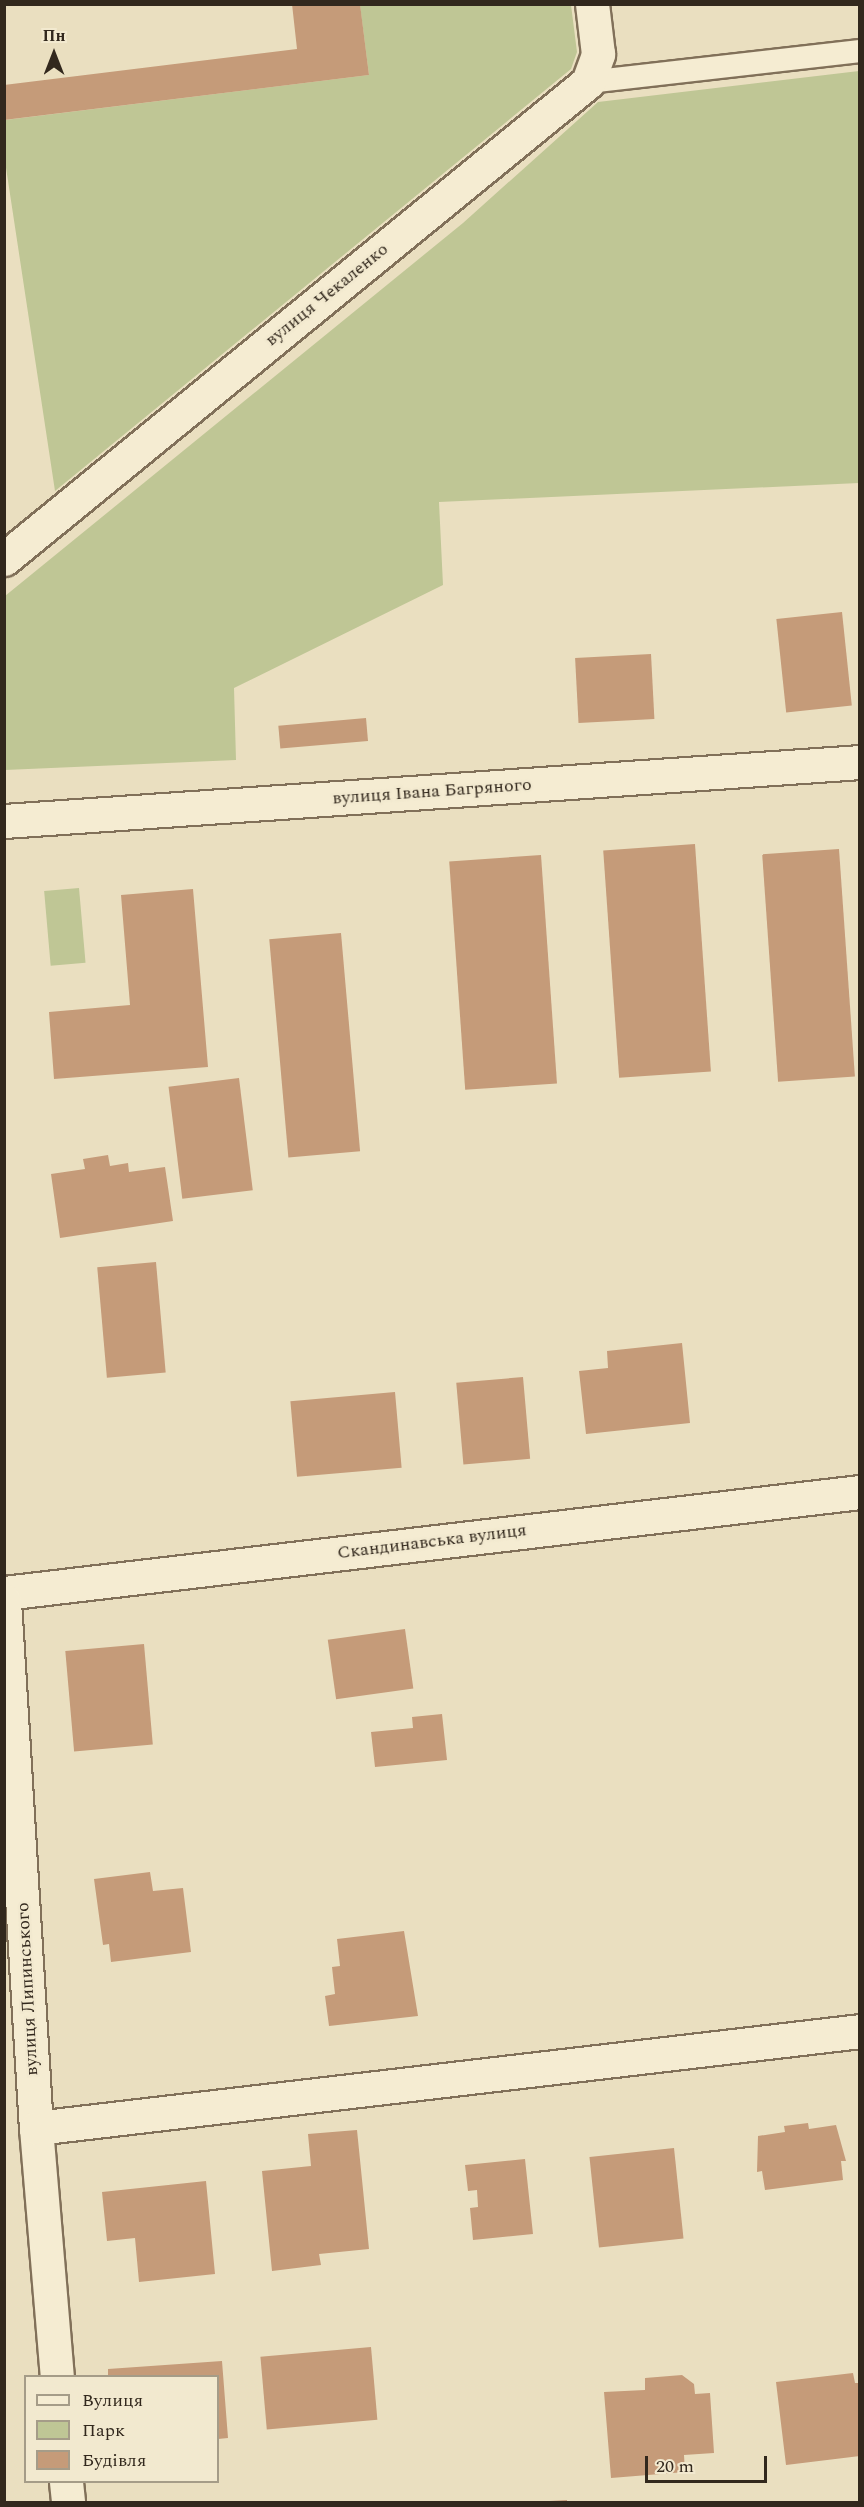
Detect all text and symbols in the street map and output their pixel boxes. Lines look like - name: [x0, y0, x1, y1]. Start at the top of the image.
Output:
- north arrow: [24, 24, 84, 84]
- text: Пн: [42, 24, 66, 48]
- street label: вулиця Чекаленко: [261, 239, 393, 351]
- street label: вулиця Івана Багряного: [332, 774, 532, 810]
- street label: Скандинавська вулиця: [336, 1520, 528, 1564]
- street label: вулиця Липинського: [13, 1902, 43, 2076]
- legend: [24, 2375, 219, 2483]
- text: Вулиця: [82, 2387, 143, 2414]
- text: Парк: [82, 2417, 125, 2444]
- scale bar: [648, 2444, 770, 2482]
- text: Будівля: [82, 2447, 146, 2474]
- text: 20 m: [656, 2453, 694, 2480]

